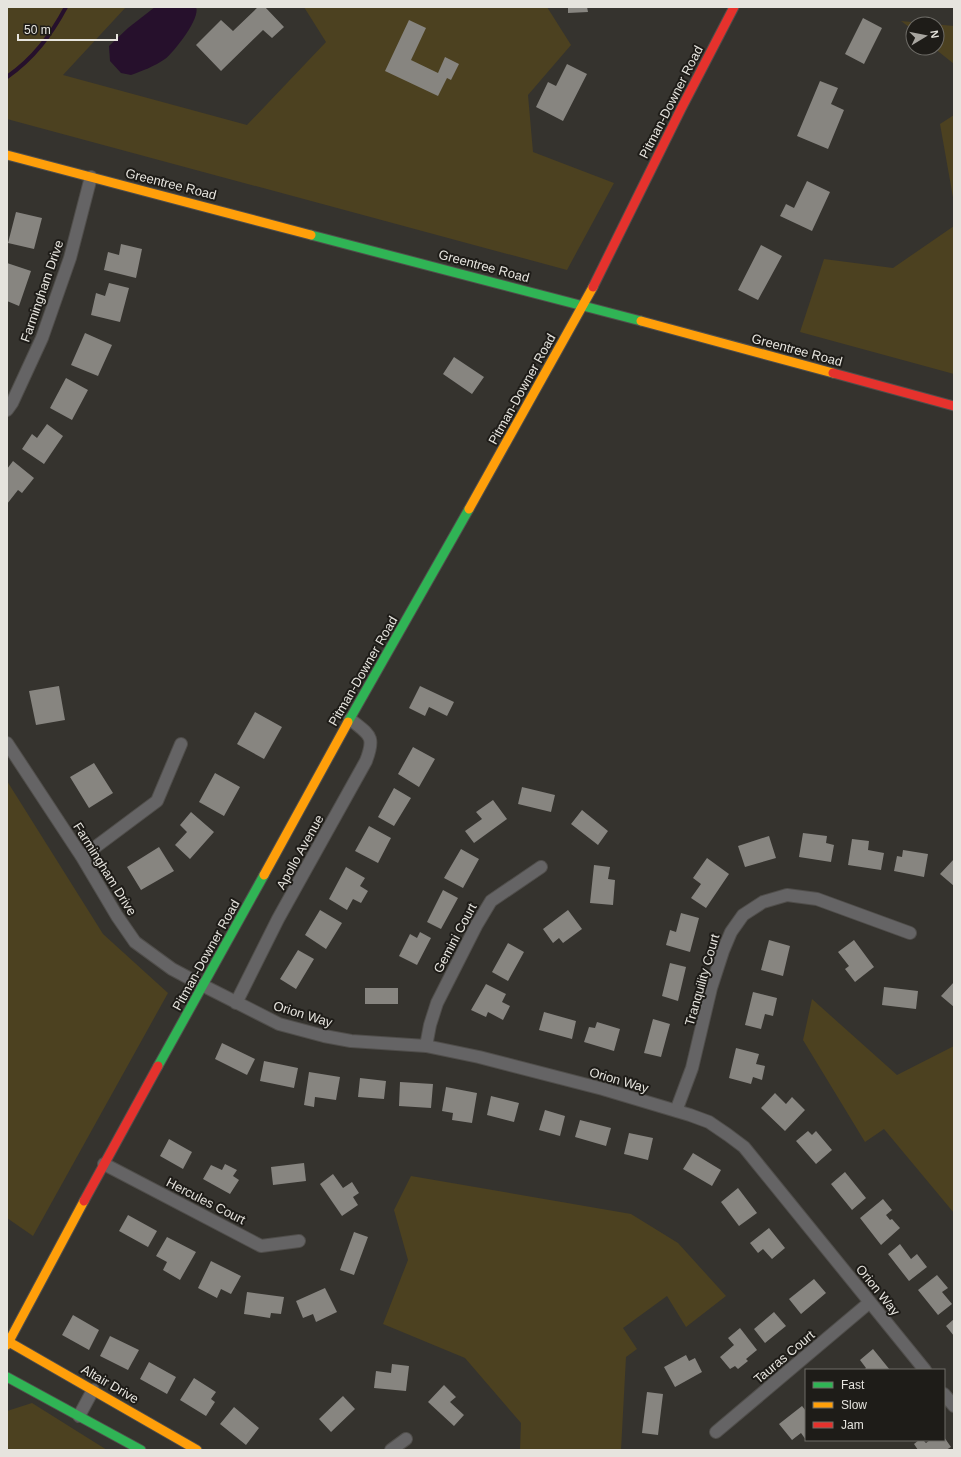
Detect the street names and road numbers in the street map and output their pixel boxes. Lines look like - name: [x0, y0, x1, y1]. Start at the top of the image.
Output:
- street label: Pitman-Downer Road: [636, 43, 706, 161]
- street label: Greentree Road: [124, 165, 218, 203]
- street label: Farmingham Drive: [18, 238, 66, 344]
- street label: Greentree Road: [437, 247, 531, 285]
- street label: Pitman-Downer Road: [485, 331, 559, 447]
- street label: Greentree Road: [750, 331, 844, 369]
- street label: Pitman-Downer Road: [325, 613, 401, 729]
- street label: Apollo Avenue: [273, 812, 327, 892]
- street label: Farmingham Drive: [70, 820, 140, 918]
- street label: Pitman-Downer Road: [169, 897, 243, 1013]
- street label: Gemini Court: [430, 900, 480, 975]
- street label: Tranquility Court: [682, 932, 722, 1028]
- street label: Orion Way: [272, 998, 335, 1030]
- street label: Orion Way: [588, 1064, 651, 1096]
- street label: Hercules Court: [164, 1175, 248, 1228]
- street label: Orion Way: [853, 1262, 903, 1319]
- street label: Tauras Court: [751, 1327, 818, 1387]
- street label: Altair Drive: [79, 1362, 141, 1406]

